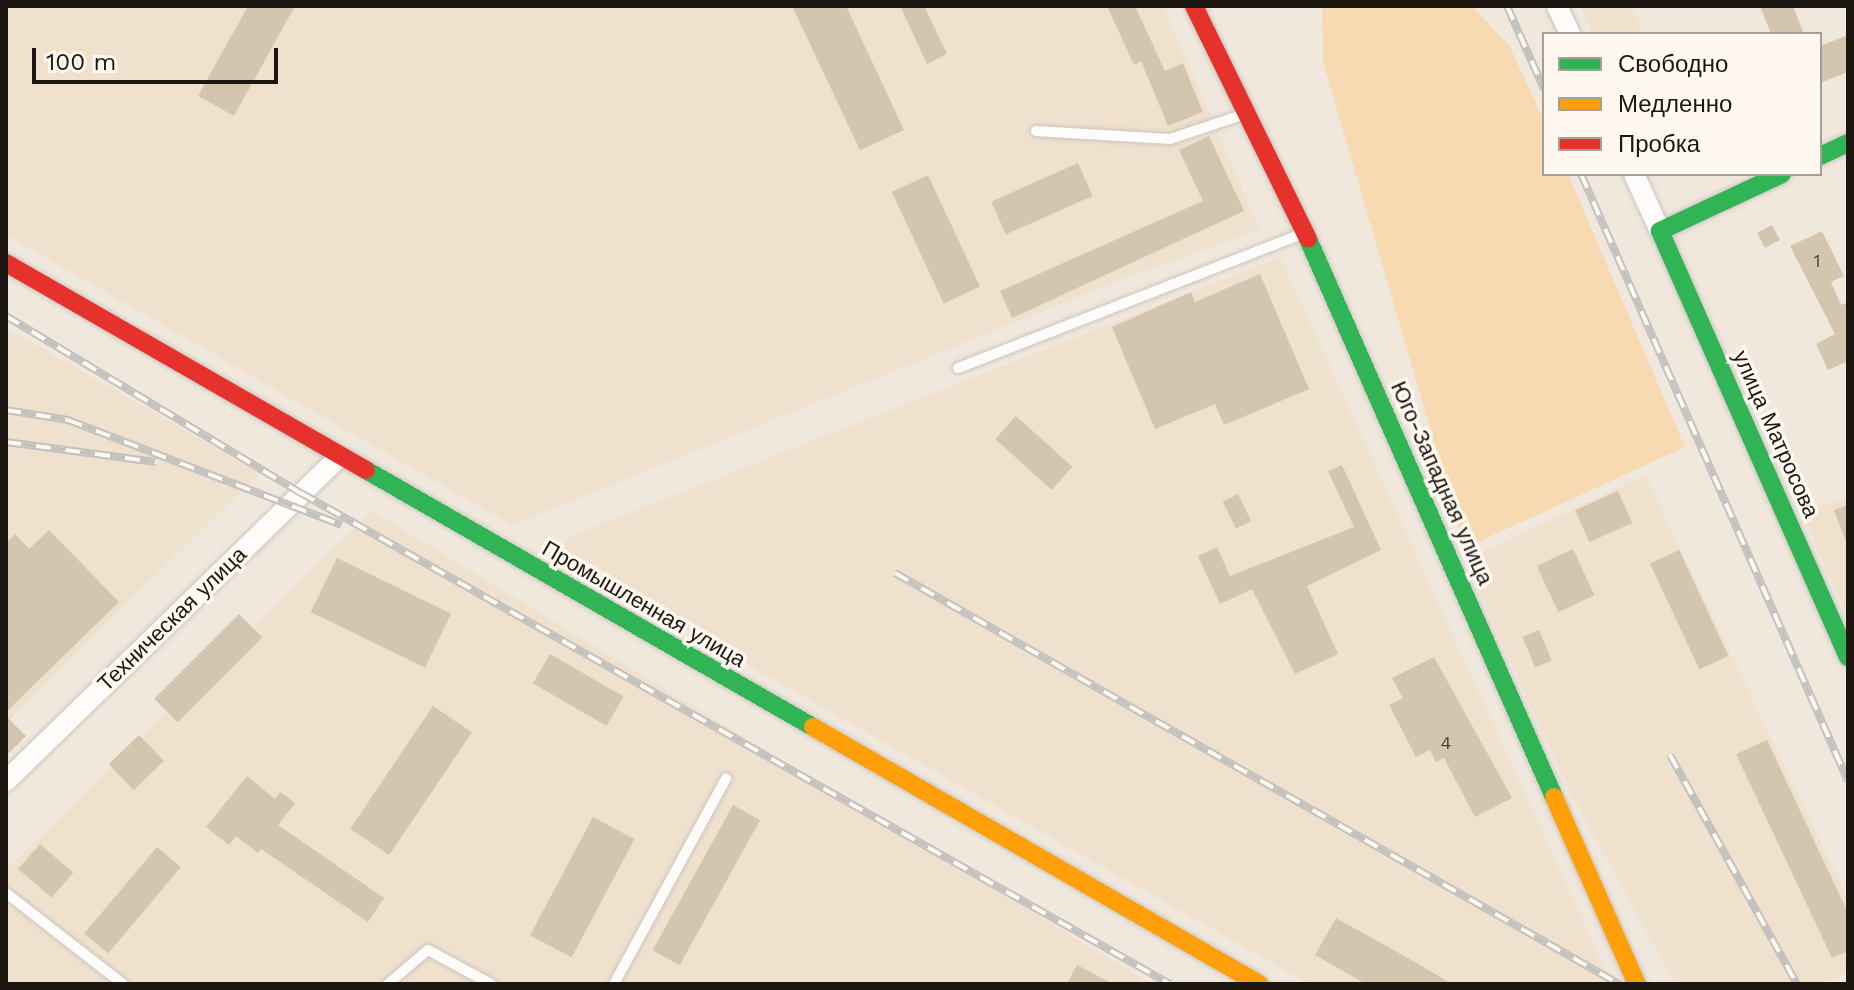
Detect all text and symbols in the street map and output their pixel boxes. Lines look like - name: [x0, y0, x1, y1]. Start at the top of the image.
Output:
- scale bar: [36, 32, 282, 82]
- legend: [1542, 32, 1822, 176]
- text: 100 m: [46, 48, 116, 76]
- text: Свободно: [1618, 50, 1728, 78]
- text: Медленно: [1618, 90, 1732, 118]
- text: Пробка: [1618, 130, 1700, 158]
- house number: 1: [1813, 250, 1821, 272]
- street label: улица Матросова: [1727, 346, 1825, 522]
- street label: Юго-Западная улица: [1385, 377, 1499, 589]
- street label: Промышленная улица: [538, 535, 750, 673]
- street label: Техническая улица: [92, 541, 252, 697]
- house number: 4: [1441, 732, 1451, 754]

